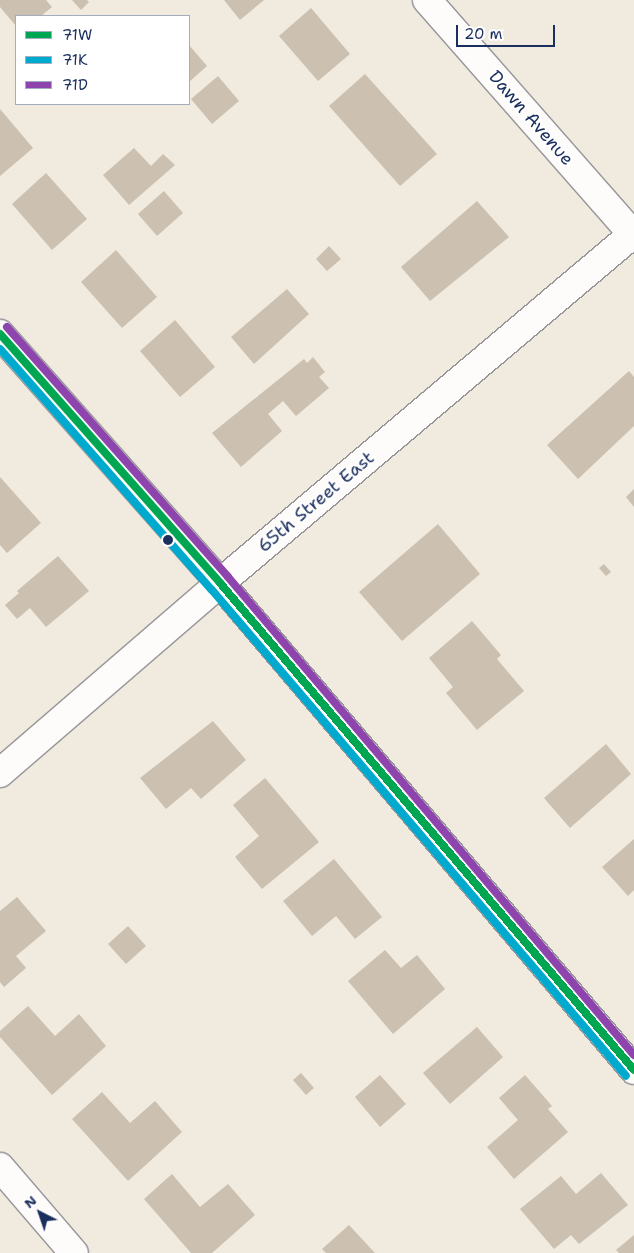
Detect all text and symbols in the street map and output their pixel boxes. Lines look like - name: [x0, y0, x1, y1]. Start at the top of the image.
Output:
- legend: [15, 15, 190, 105]
- scale bar: [459, 15, 558, 47]
- text: 20 m: [464, 24, 503, 44]
- text: 71W: [62, 25, 92, 45]
- text: 71K: [62, 50, 88, 70]
- street label: Dawn Avenue: [484, 66, 578, 170]
- text: 71D: [62, 75, 88, 95]
- street label: 65th Street East: [253, 447, 379, 557]
- unlabelled marker: [163, 535, 173, 545]
- north arrow: [15, 1188, 65, 1238]
- text: N: [20, 1191, 40, 1212]

